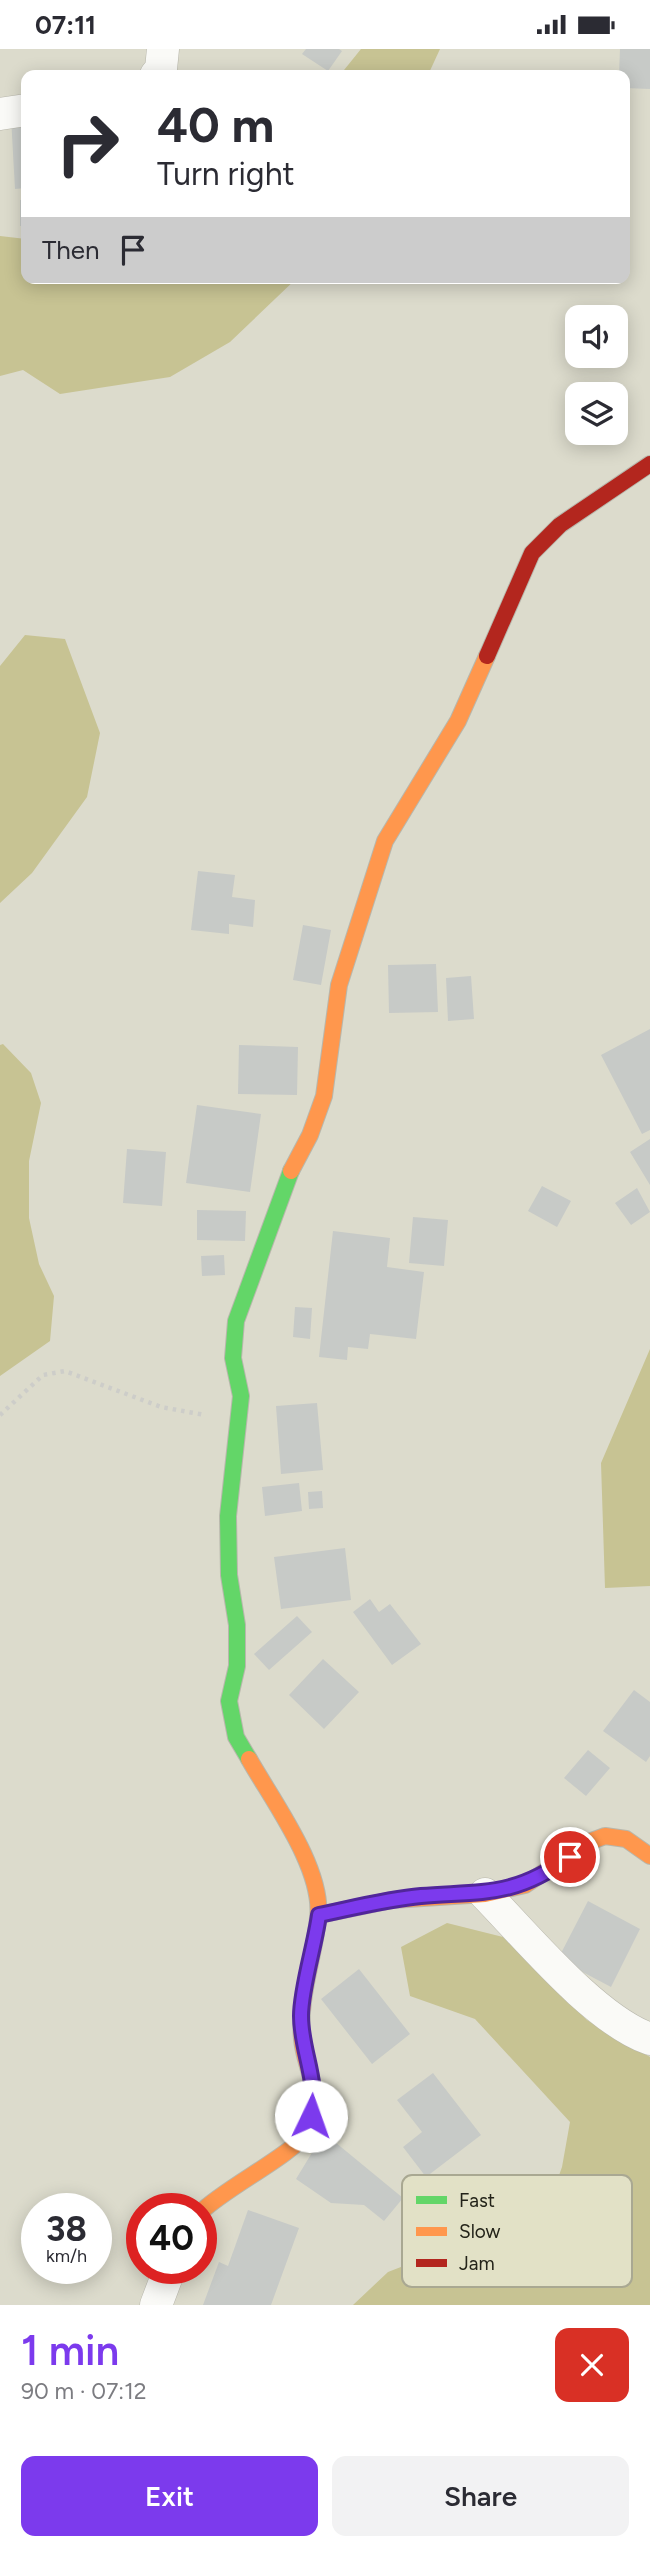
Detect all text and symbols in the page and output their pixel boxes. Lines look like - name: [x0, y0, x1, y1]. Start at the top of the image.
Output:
- text: 07:11: [35, 9, 96, 41]
- text: 40 m: [157, 95, 274, 154]
- icon: right: [42, 98, 133, 189]
- text: Turn right: [157, 155, 295, 193]
- icon: arrive: [114, 231, 152, 269]
- text: Then: [42, 234, 100, 266]
- map controls: [565, 305, 628, 445]
- button: sound: [565, 305, 628, 368]
- button: layers: [565, 382, 628, 445]
- pin: [540, 1827, 600, 1887]
- icon: arrive: [551, 1838, 589, 1876]
- position arrow: [274, 2079, 348, 2153]
- legend: [402, 2175, 632, 2287]
- text: Fast: [459, 2189, 495, 2212]
- speed limit sign: 40: [126, 2193, 217, 2284]
- text: 38: [46, 2208, 87, 2250]
- text: Slow: [459, 2220, 501, 2243]
- text: km/h: [46, 2245, 87, 2267]
- text: Jam: [459, 2252, 495, 2275]
- text: 1 min: [21, 2325, 119, 2376]
- button: close: [555, 2328, 629, 2402]
- text: 90 m · 07:12: [21, 2377, 147, 2405]
- button: Exit: [21, 2456, 318, 2536]
- button: Share: [332, 2456, 629, 2536]

